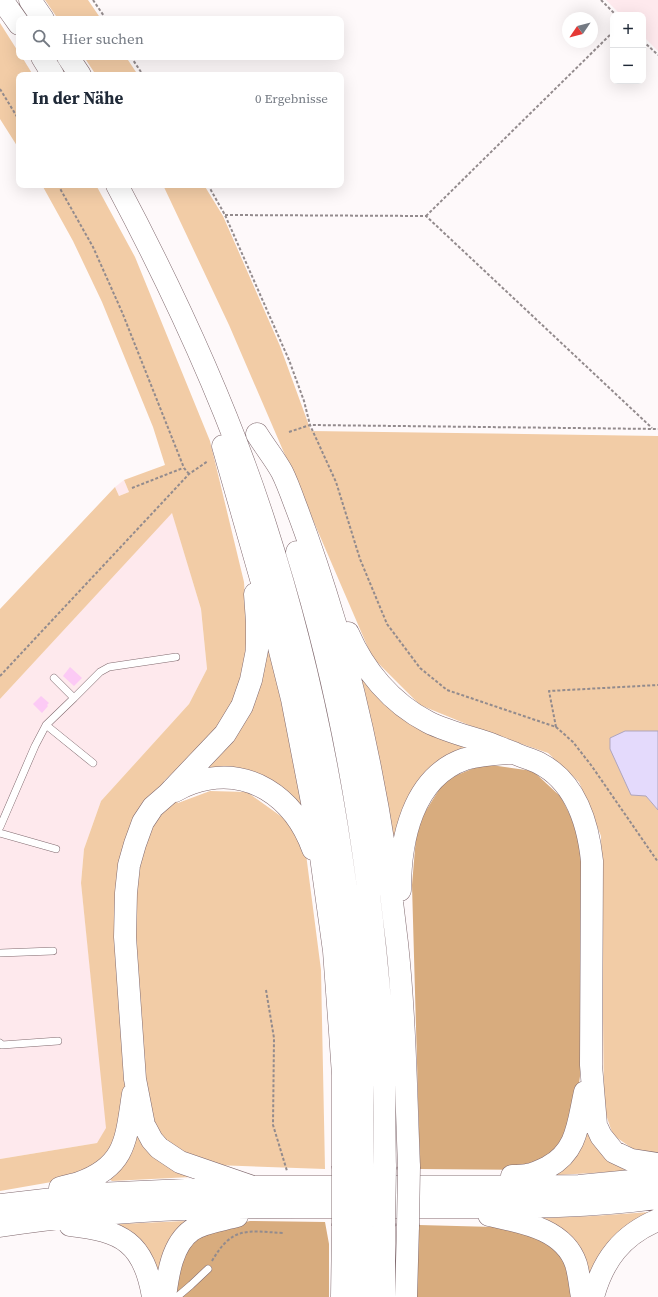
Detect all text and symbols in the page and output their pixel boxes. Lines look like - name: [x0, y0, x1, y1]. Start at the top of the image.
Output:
- north arrow: [562, 12, 598, 48]
- map controls: [610, 12, 646, 84]
- button: +: [610, 12, 646, 48]
- search box: [16, 16, 344, 60]
- icon: search: [30, 27, 52, 49]
- text: Hier suchen: [62, 28, 144, 49]
- button: −: [610, 48, 646, 84]
- text: In der Nähe: [32, 86, 123, 110]
- text: 0 Ergebnisse: [255, 90, 328, 107]

